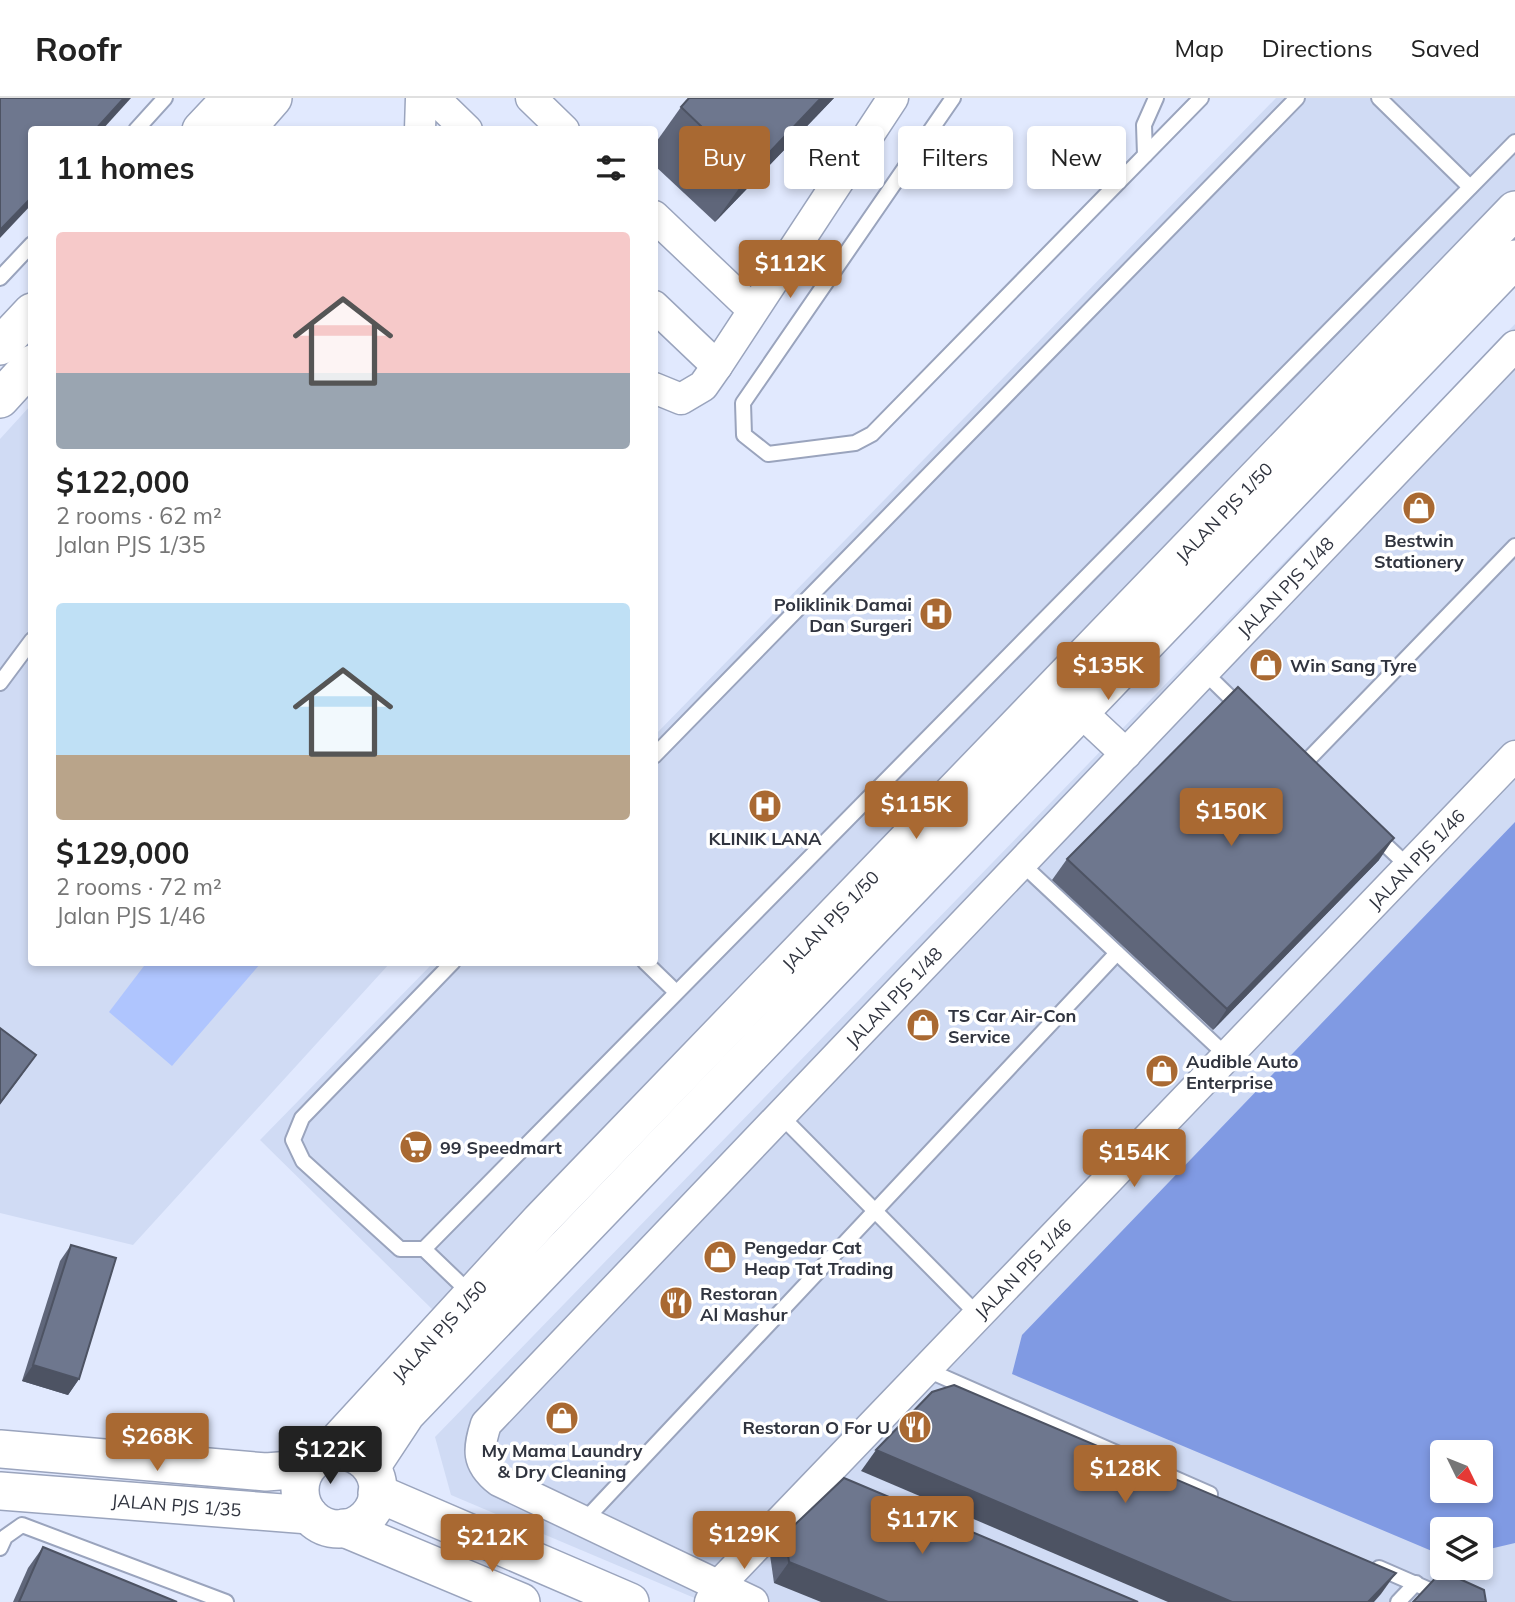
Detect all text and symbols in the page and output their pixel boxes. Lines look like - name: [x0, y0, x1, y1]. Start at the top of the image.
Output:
- text: Roofr: [35, 28, 122, 69]
- text: Map: [1174, 33, 1224, 63]
- text: Directions: [1262, 33, 1373, 63]
- text: Saved: [1411, 33, 1480, 63]
- chip: Buy: [679, 126, 770, 189]
- chip: Rent: [784, 126, 884, 189]
- chip: Filters: [898, 126, 1013, 189]
- chip: New: [1027, 126, 1126, 189]
- text: 11 homes: [56, 149, 195, 187]
- icon: filters: [592, 149, 630, 187]
- pin: $112K: [741, 240, 839, 300]
- text: $112K: [755, 248, 825, 277]
- icon: home: [280, 278, 406, 404]
- street label: JALAN PJS 1/50: [1170, 457, 1277, 567]
- text: $122,000: [56, 463, 189, 501]
- shop icon: Bestwin Stationery: [1400, 489, 1438, 527]
- text: 2 rooms · 62 m²: [56, 501, 222, 530]
- place label: Bestwin Stationery: [1374, 529, 1464, 573]
- text: Jalan PJS 1/35: [56, 530, 206, 559]
- street label: JALAN PJS 1/48: [1232, 532, 1338, 642]
- place label: Poliklinik Damai Dan Surgeri: [774, 593, 912, 637]
- hospital icon: Poliklinik Damai Dan Surgeri: [917, 595, 955, 633]
- pin: $135K: [1059, 642, 1157, 702]
- shop icon: Win Sang Tyre: [1247, 646, 1285, 684]
- icon: home: [280, 649, 406, 775]
- text: $135K: [1073, 650, 1143, 679]
- place label: Win Sang Tyre: [1290, 654, 1417, 677]
- pin: $115K: [867, 782, 965, 841]
- hospital icon: KLINIK LANA: [746, 787, 784, 825]
- pin: $150K: [1182, 788, 1280, 848]
- text: $115K: [881, 789, 951, 818]
- text: $150K: [1196, 796, 1266, 825]
- street label: JALAN PJS 1/46: [1363, 804, 1470, 914]
- place label: KLINIK LANA: [708, 827, 822, 850]
- text: $129,000: [56, 834, 189, 872]
- street label: JALAN PJS 1/50: [777, 865, 884, 975]
- text: 2 rooms · 72 m²: [56, 872, 222, 901]
- text: Jalan PJS 1/46: [56, 901, 206, 930]
- street label: JALAN PJS 1/48: [841, 942, 947, 1052]
- place label: TS Car Air-Con Service: [948, 1004, 1076, 1048]
- shop icon: TS Car Air-Con Service: [904, 1006, 942, 1044]
- place label: Audible Auto Enterprise: [1186, 1050, 1298, 1094]
- shop icon: Audible Auto Enterprise: [1143, 1052, 1181, 1090]
- supermarket icon: 99 Speedmart: [397, 1128, 435, 1166]
- pin: $154K: [1085, 1130, 1183, 1189]
- place label: 99 Speedmart: [440, 1136, 562, 1159]
- text: $154K: [1099, 1137, 1169, 1166]
- street label: JALAN PJS 1/46: [969, 1214, 1076, 1323]
- place label: Pengedar Cat Heap Tat Trading: [744, 1236, 894, 1280]
- shop icon: Pengedar Cat Heap Tat Trading: [701, 1238, 739, 1276]
- street label: JALAN PJS 1/50: [387, 1275, 492, 1386]
- place label: Restoran Al Mashur: [700, 1282, 789, 1326]
- restaurant icon: Restoran Al Mashur: [657, 1284, 695, 1322]
- shop icon: My Mama Laundry & Dry Cleaning: [543, 1399, 581, 1437]
- restaurant icon: Restoran O For U: [896, 1408, 934, 1446]
- pin: $268K: [108, 1414, 206, 1473]
- place label: Restoran O For U: [742, 1416, 890, 1439]
- text: $268K: [122, 1421, 192, 1450]
- pin: $122K: [281, 1426, 379, 1486]
- text: $122K: [295, 1434, 365, 1463]
- place label: My Mama Laundry & Dry Cleaning: [482, 1439, 643, 1483]
- north arrow: [1430, 1440, 1493, 1503]
- map controls: [1430, 1440, 1493, 1580]
- pin: $128K: [1076, 1446, 1174, 1505]
- text: $128K: [1090, 1453, 1160, 1482]
- street label: JALAN PJS 1/35: [111, 1488, 242, 1521]
- pin: $117K: [873, 1496, 971, 1556]
- text: $117K: [887, 1504, 957, 1533]
- pin: $129K: [695, 1512, 793, 1571]
- pin: $212K: [443, 1514, 541, 1574]
- button: layers: [1430, 1517, 1493, 1580]
- text: $129K: [709, 1519, 779, 1548]
- text: $212K: [457, 1522, 527, 1551]

